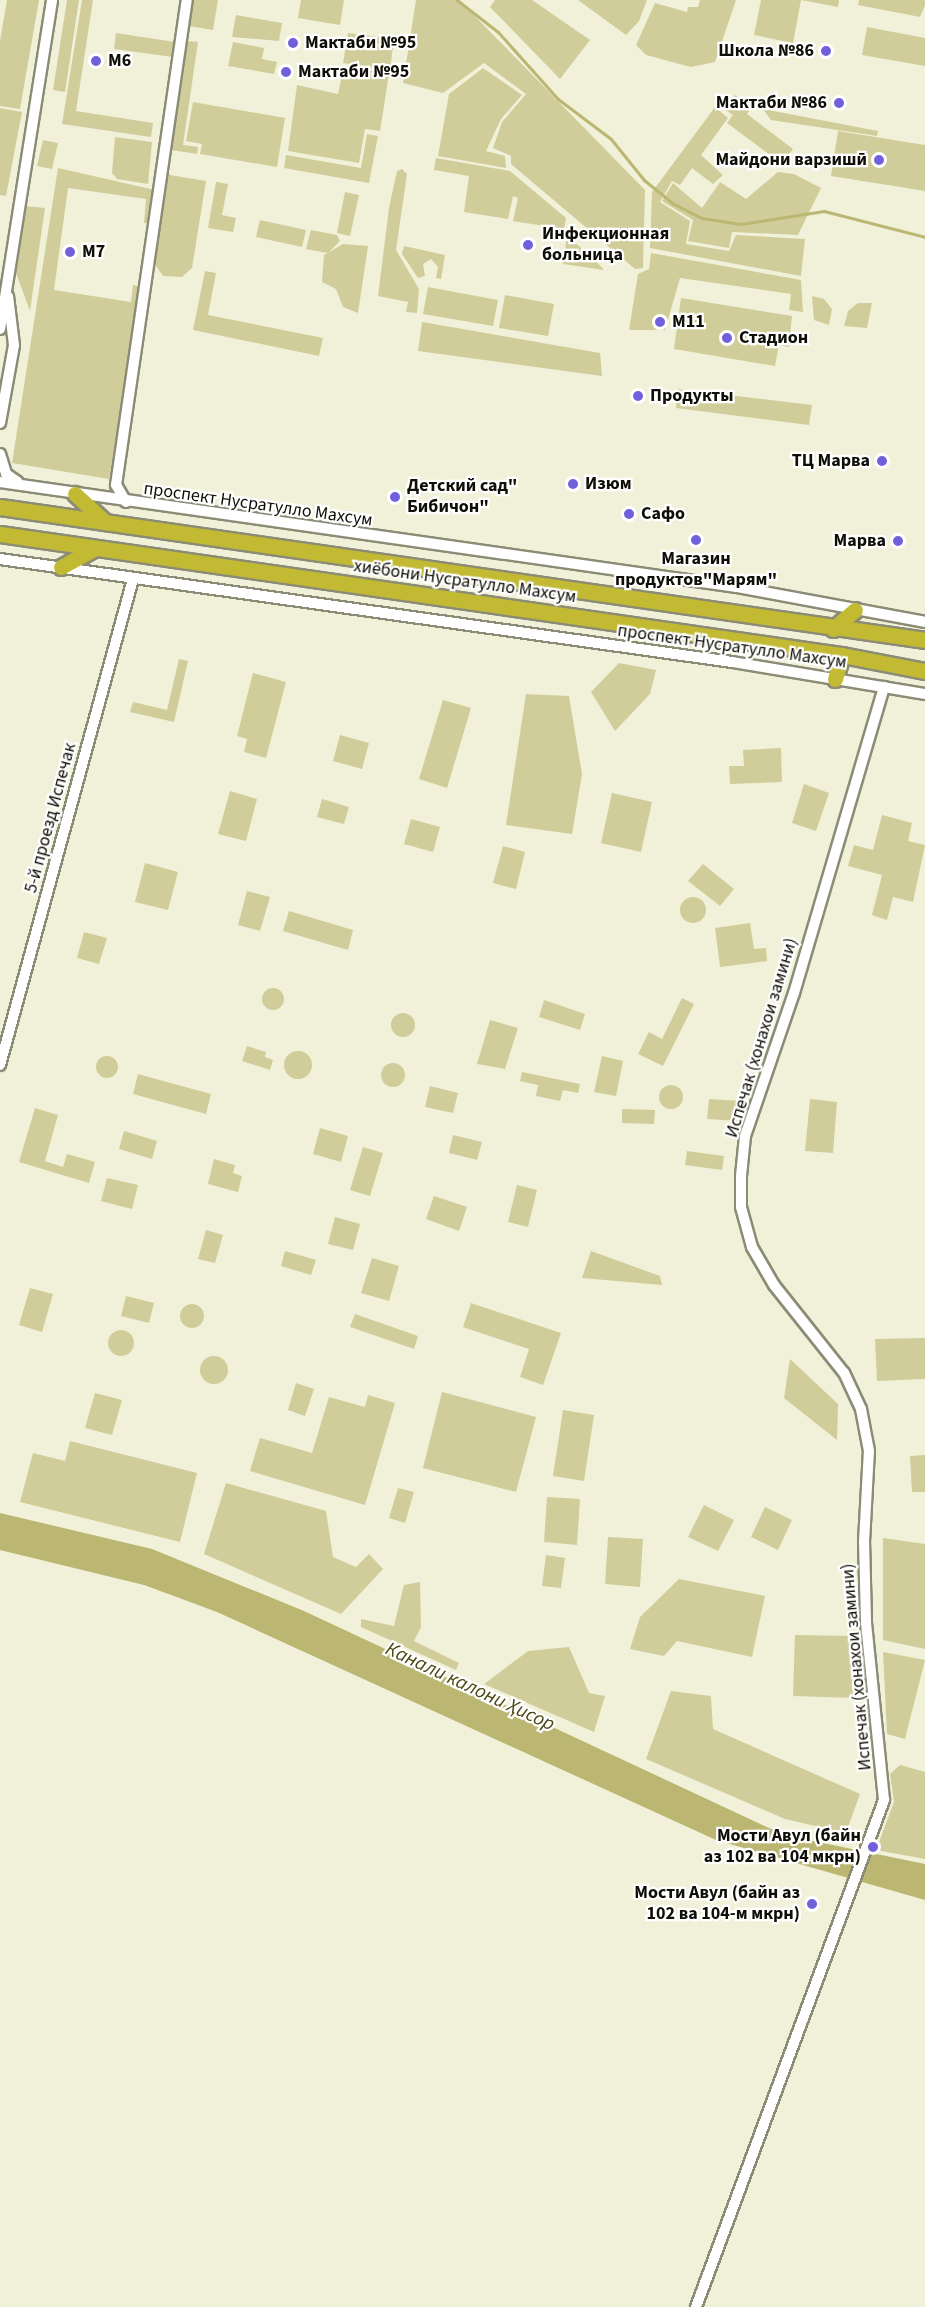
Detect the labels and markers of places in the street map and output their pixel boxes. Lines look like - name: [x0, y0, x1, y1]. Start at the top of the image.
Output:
- place label: Мактаби №95: [305, 32, 416, 54]
- marker: Мактаби №95: [286, 36, 300, 50]
- place label: Школа №86: [718, 40, 814, 62]
- marker: Школа №86: [819, 44, 833, 58]
- place label: М6: [108, 50, 131, 72]
- marker: М6: [89, 54, 103, 68]
- place label: Mактаби №95: [298, 61, 409, 83]
- marker: Mактаби №95: [279, 65, 293, 79]
- place label: Мактаби №86: [716, 92, 827, 114]
- marker: Мактаби №86: [832, 96, 846, 110]
- place label: Майдони варзишӣ: [715, 149, 867, 171]
- marker: Майдони варзишӣ: [872, 153, 886, 167]
- place label: Инфекционная больница: [542, 224, 669, 266]
- marker: Инфекционная больница: [519, 236, 537, 254]
- place label: М7: [82, 241, 105, 263]
- marker: М7: [63, 245, 77, 259]
- place label: M11: [672, 311, 705, 333]
- marker: M11: [653, 315, 667, 329]
- place label: Стадион: [739, 327, 808, 349]
- marker: Стадион: [720, 331, 734, 345]
- place label: Продукты: [650, 385, 734, 407]
- marker: Продукты: [631, 389, 645, 403]
- place label: ТЦ Марва: [792, 450, 870, 472]
- marker: ТЦ Марва: [875, 454, 889, 468]
- place label: Изюм: [585, 473, 632, 495]
- place label: Детский сад" Бибичон": [407, 476, 517, 518]
- marker: Изюм: [566, 477, 580, 491]
- marker: Детский сад" Бибичон": [388, 490, 402, 504]
- place label: Сафо: [641, 503, 685, 525]
- marker: Сафо: [622, 507, 636, 521]
- place label: Марва: [833, 530, 886, 552]
- marker: Магазин продуктов"Марям": [689, 533, 703, 547]
- marker: Марва: [891, 534, 905, 548]
- place label: Магазин продуктов"Марям": [615, 549, 777, 592]
- place label: Мости Авул (байн аз 102 ва 104 мкрн): [704, 1826, 861, 1868]
- marker: Мости Авул (байн аз 102 ва 104 мкрн): [866, 1840, 880, 1854]
- place label: Мости Авул (байн аз 102 ва 104-м мкрн): [634, 1883, 800, 1926]
- marker: Мости Авул (байн аз 102 ва 104-м мкрн): [805, 1897, 819, 1911]

